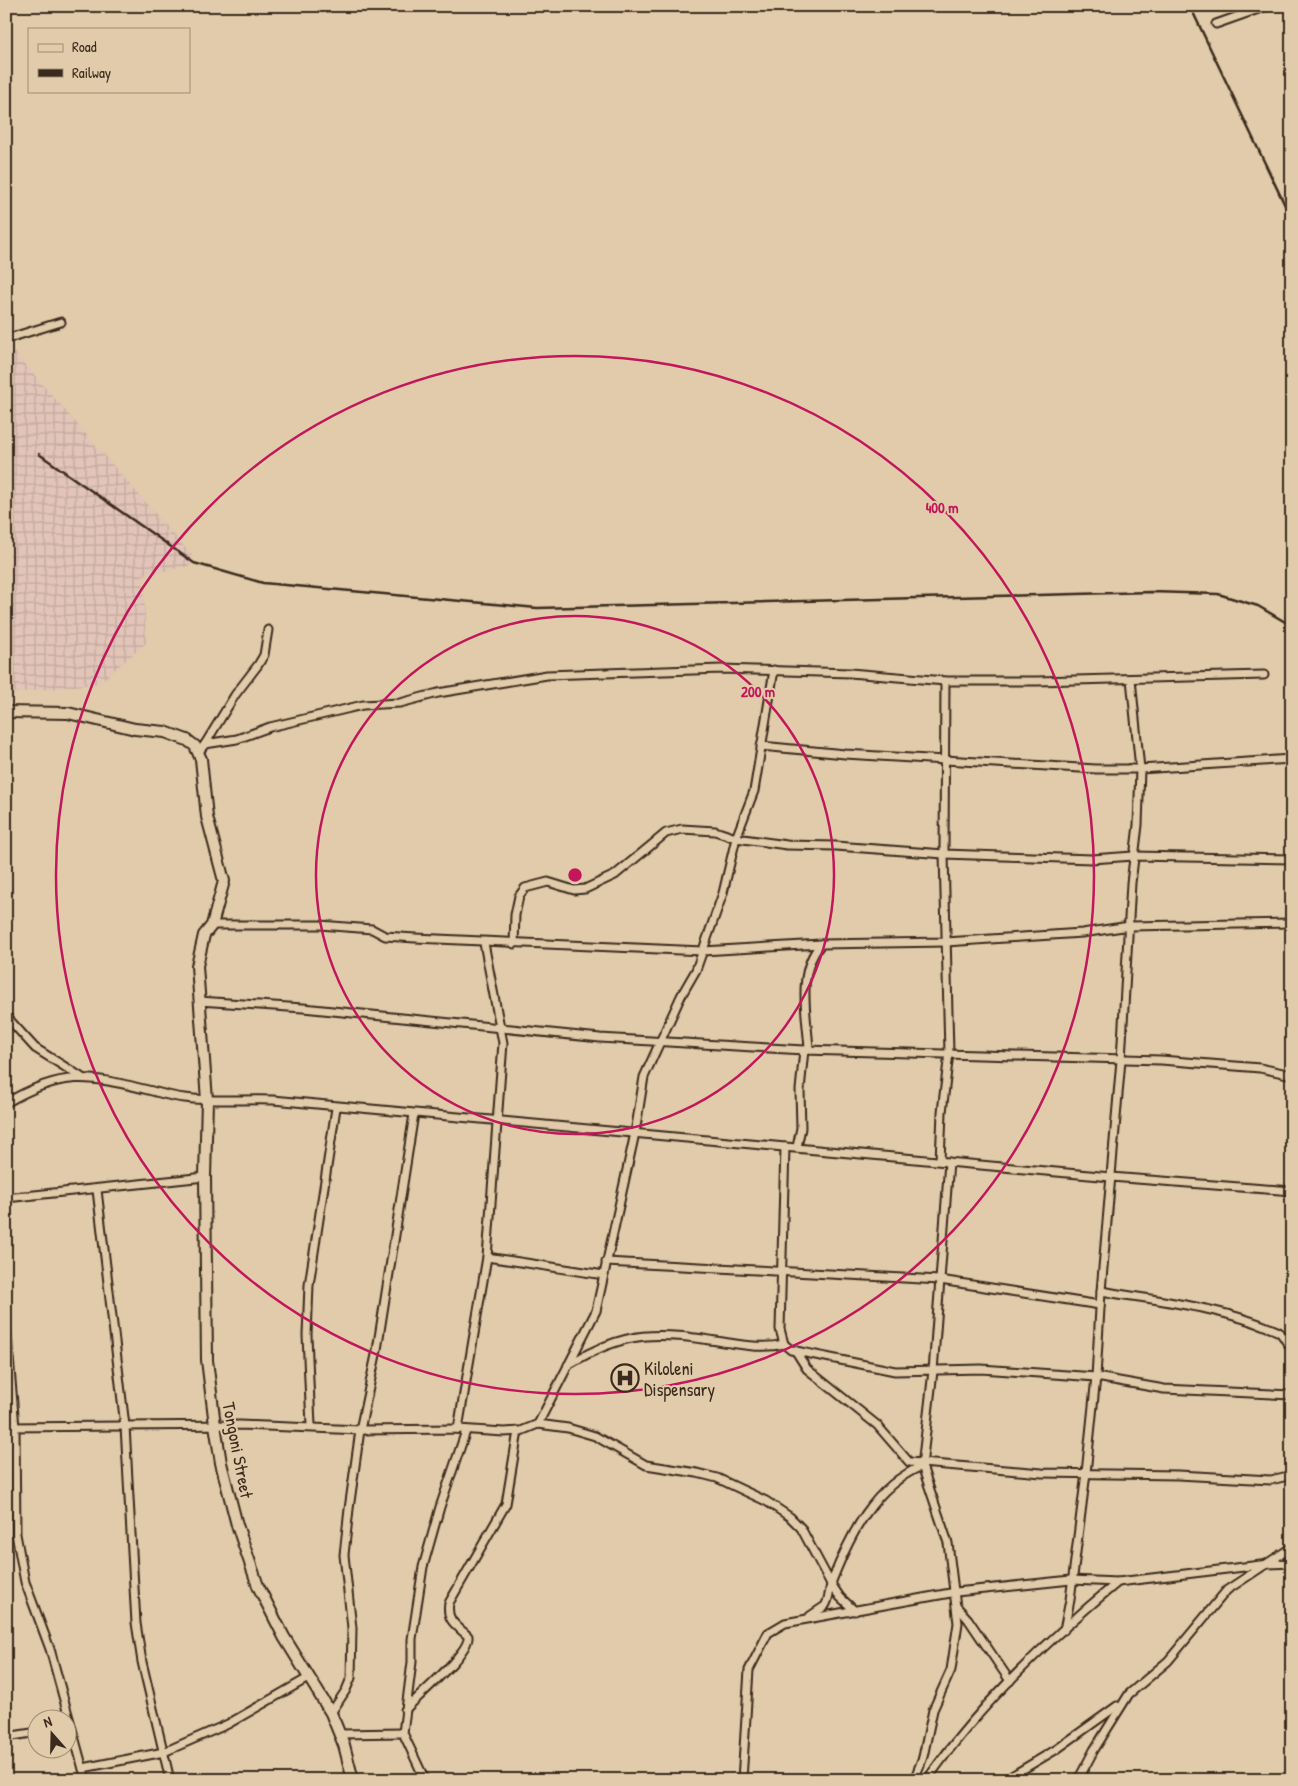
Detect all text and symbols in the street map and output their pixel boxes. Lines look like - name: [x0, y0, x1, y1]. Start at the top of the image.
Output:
- legend: [28, 28, 190, 92]
- text: Road: [72, 36, 97, 57]
- text: Railway: [72, 62, 111, 83]
- text: 400 m: [926, 497, 958, 518]
- text: 200 m: [741, 681, 775, 702]
- centre of rings: [566, 866, 584, 884]
- place label: Kiloleni Dispensary: [644, 1356, 715, 1402]
- hospital icon: Kiloleni Dispensary: [610, 1363, 640, 1393]
- street label: Tongoni Street: [216, 1400, 260, 1501]
- north arrow: [28, 1708, 78, 1758]
- text: N: [41, 1711, 55, 1732]

